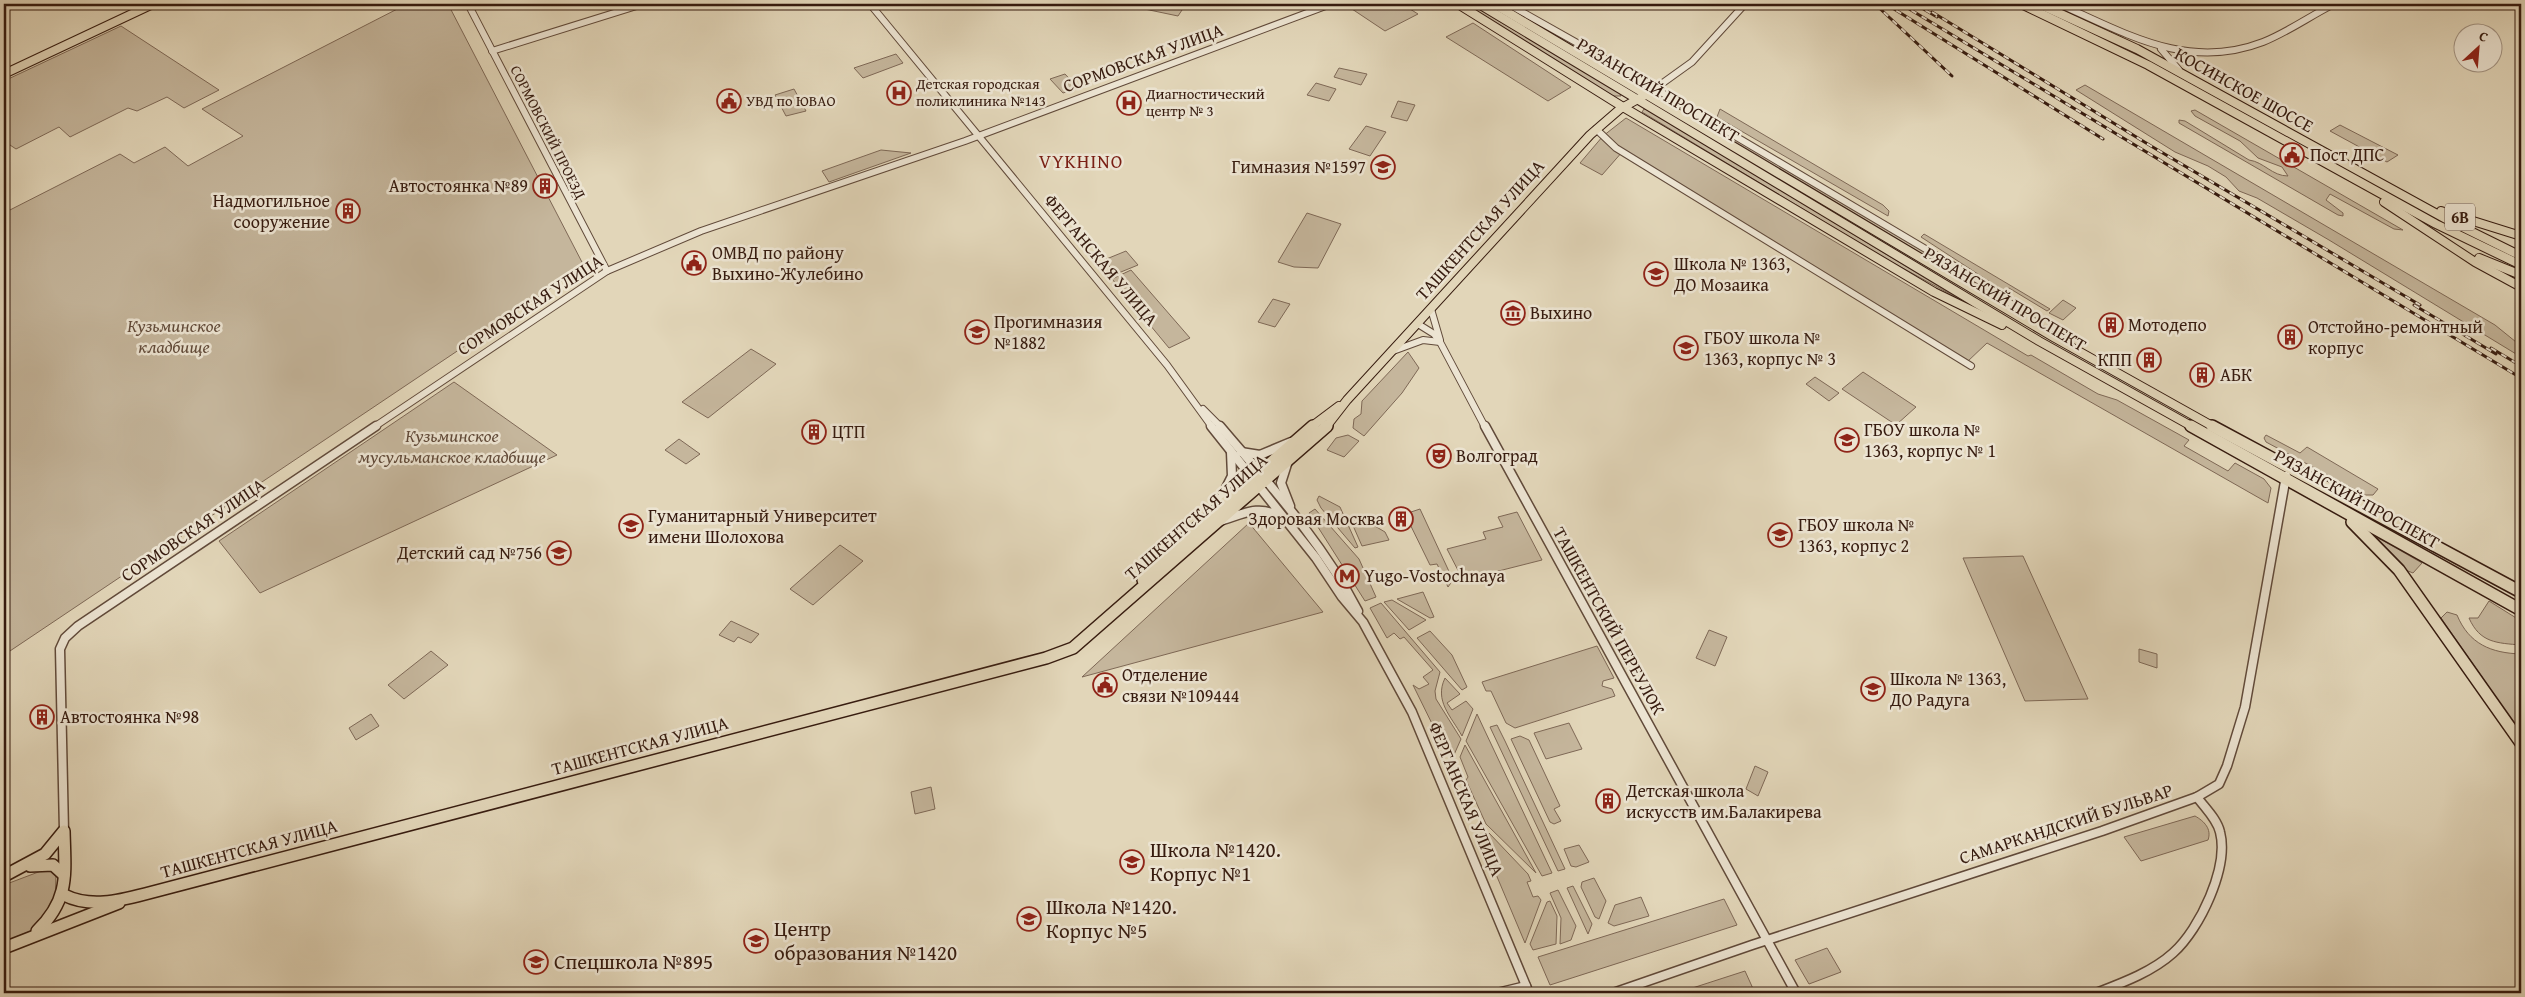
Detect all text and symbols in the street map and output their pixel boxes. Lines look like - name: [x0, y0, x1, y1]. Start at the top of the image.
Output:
- street label: СОРМОВСКАЯ УЛИЦА: [1059, 16, 1227, 99]
- north arrow: [2452, 22, 2502, 72]
- text: С: [2476, 26, 2492, 47]
- street label: РЯЗАНСКИЙ ПРОСПЕКТ: [1572, 30, 1745, 149]
- street label: КОСИНСКОЕ ШОССЕ: [2170, 40, 2319, 139]
- street label: СОРМОВСКИЙ ПРОЕЗД: [506, 61, 591, 203]
- place label: Детская городская поликлиника №143: [915, 73, 1046, 111]
- hospital icon: Детская городская поликлиника №143: [886, 80, 912, 106]
- place label: Диагностический центр № 3: [1145, 83, 1265, 121]
- public building icon: УВД по ЮВАО: [716, 88, 742, 114]
- place label: УВД по ЮВАО: [746, 90, 835, 111]
- hospital icon: Диагностический центр № 3: [1116, 90, 1142, 116]
- place label: Пост ДПС: [2310, 141, 2385, 168]
- public building icon: Пост ДПС: [2279, 142, 2305, 168]
- district label: VYKHINO: [1039, 147, 1123, 175]
- place label: Гимназия №1597: [1231, 153, 1366, 180]
- street label: ТАШКЕНТСКАЯ УЛИЦА: [1409, 153, 1550, 306]
- school or university icon: Гимназия №1597: [1370, 154, 1396, 180]
- place label: Автостоянка №89: [389, 172, 528, 199]
- building icon: Автостоянка №89: [532, 173, 558, 199]
- place label: Надмогильное сооружение: [213, 187, 330, 235]
- street label: ФЕРГАНСКАЯ УЛИЦА: [1038, 188, 1165, 332]
- building icon: Надмогильное сооружение: [335, 198, 361, 224]
- road number: 6B: [2445, 203, 2475, 230]
- place label: ОМВД по району Выхино-Жулебино: [712, 239, 864, 287]
- street label: РЯЗАНСКИЙ ПРОСПЕКТ: [1919, 239, 2092, 358]
- street label: СОРМОВСКАЯ УЛИЦА: [452, 247, 608, 362]
- public building icon: ОМВД по району Выхино-Жулебино: [681, 250, 707, 276]
- place label: Школа № 1363, ДО Мозаика: [1673, 250, 1790, 298]
- school or university icon: Школа № 1363, ДО Мозаика: [1643, 261, 1669, 287]
- place label: Выхино: [1530, 299, 1592, 326]
- museum icon: Выхино: [1500, 300, 1526, 326]
- place label: Прогимназия №1882: [994, 308, 1102, 356]
- place label: Мотодепо: [2128, 311, 2207, 338]
- park label: Кузьминское кладбище: [127, 312, 221, 360]
- building icon: Мотодепо: [2098, 312, 2124, 338]
- place label: Отстойно-ремонтный корпус: [2308, 313, 2483, 361]
- school or university icon: Прогимназия №1882: [964, 319, 990, 345]
- place label: ГБОУ школа № 1363, корпус № 3: [1704, 324, 1836, 372]
- building icon: Отстойно-ремонтный корпус: [2277, 324, 2303, 350]
- school or university icon: ГБОУ школа № 1363, корпус № 3: [1673, 335, 1699, 361]
- place label: КПП: [2098, 346, 2132, 373]
- building icon: КПП: [2136, 347, 2162, 373]
- place label: АБК: [2220, 361, 2252, 388]
- building icon: АБК: [2189, 362, 2215, 388]
- place label: ГБОУ школа № 1363, корпус № 1: [1864, 416, 1996, 464]
- place label: ЦТП: [832, 418, 866, 445]
- building icon: ЦТП: [801, 419, 827, 445]
- park label: Кузьминское мусульманское кладбище: [358, 422, 546, 470]
- school or university icon: ГБОУ школа № 1363, корпус № 1: [1834, 427, 1860, 453]
- place label: Волгоград: [1456, 442, 1538, 469]
- street label: РЯЗАНСКИЙ ПРОСПЕКТ: [2270, 442, 2445, 555]
- theatre icon: Волгоград: [1426, 443, 1452, 469]
- street label: ТАШКЕНТСКАЯ УЛИЦА: [1118, 447, 1273, 586]
- street label: СОРМОВСКАЯ УЛИЦА: [115, 471, 270, 588]
- place label: Гуманитарный Университет имени Шолохова: [648, 502, 877, 550]
- place label: Здоровая Москва: [1248, 505, 1384, 532]
- building icon: Здоровая Москва: [1388, 506, 1414, 532]
- place label: ГБОУ школа № 1363, корпус 2: [1798, 511, 1914, 559]
- school or university icon: Гуманитарный Университет имени Шолохова: [618, 513, 644, 539]
- street label: ТАШКЕНТСКИЙ ПЕРЕУЛОК: [1546, 522, 1672, 720]
- school or university icon: ГБОУ школа № 1363, корпус 2: [1767, 522, 1793, 548]
- place label: Детский сад №756: [396, 539, 542, 566]
- school or university icon: Детский сад №756: [546, 540, 572, 566]
- place label: Yugo-Vostochnaya: [1364, 562, 1506, 589]
- metro station icon: Yugo-Vostochnaya: [1334, 563, 1360, 589]
- place label: Отделение связи №109444: [1122, 661, 1239, 709]
- place label: Школа № 1363, ДО Радуга: [1889, 665, 2006, 713]
- public building icon: Отделение связи №109444: [1092, 672, 1118, 698]
- school or university icon: Школа № 1363, ДО Радуга: [1860, 676, 1886, 702]
- place label: Автостоянка №98: [60, 703, 199, 730]
- building icon: Автостоянка №98: [29, 704, 55, 730]
- street label: ТАШКЕНТСКАЯ УЛИЦА: [549, 709, 731, 782]
- street label: ФЕРГАНСКАЯ УЛИЦА: [1422, 717, 1511, 880]
- street label: САМАРКАНДСКИЙ БУЛЬВАР: [1955, 776, 2176, 871]
- place label: Детская школа искусств им.Балакирева: [1625, 777, 1822, 825]
- building icon: Детская школа искусств им.Балакирева: [1595, 788, 1621, 814]
- street label: ТАШКЕНТСКАЯ УЛИЦА: [158, 812, 340, 885]
- place label: Школа №1420. Корпус №1: [1150, 834, 1281, 889]
- school or university icon: Школа №1420. Корпус №1: [1119, 849, 1145, 875]
- place label: Школа №1420. Корпус №5: [1046, 891, 1177, 946]
- school or university icon: Школа №1420. Корпус №5: [1016, 906, 1042, 932]
- place label: Центр образования №1420: [774, 913, 957, 968]
- school or university icon: Центр образования №1420: [743, 928, 769, 954]
- place label: Спецшкола №895: [554, 946, 713, 977]
- school or university icon: Спецшкола №895: [523, 949, 549, 975]

